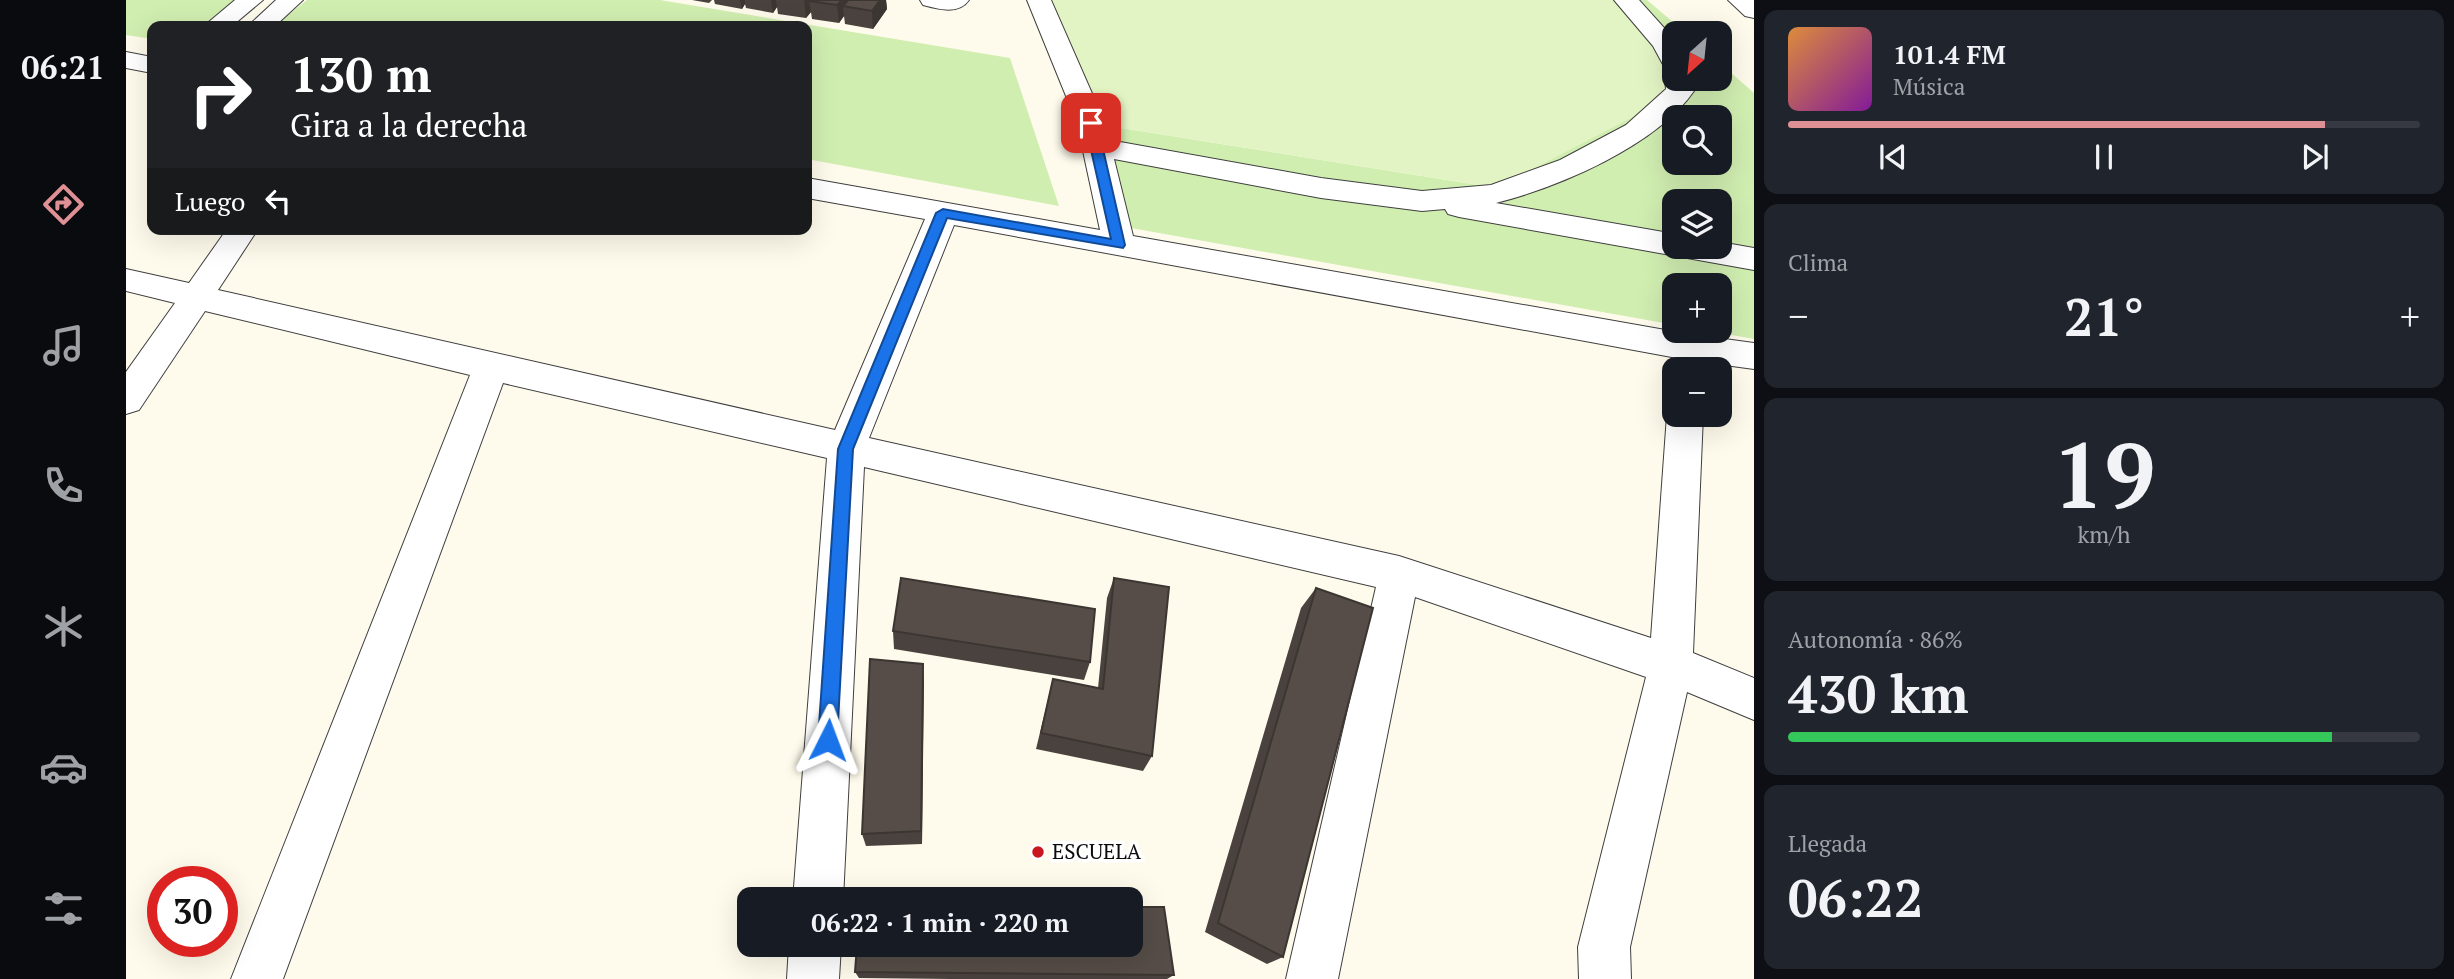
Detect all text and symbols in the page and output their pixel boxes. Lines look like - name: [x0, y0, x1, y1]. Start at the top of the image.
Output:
- north arrow: [1662, 21, 1732, 91]
- map controls: [1662, 21, 1732, 427]
- text: 101.4 FM: [1893, 37, 2006, 71]
- text: 130 m: [290, 41, 432, 106]
- text: 06:21: [21, 46, 105, 88]
- icon: right: [175, 49, 266, 140]
- text: Música: [1893, 71, 1965, 102]
- pin: [1061, 93, 1121, 153]
- text: Gira a la derecha: [290, 104, 527, 146]
- icon: arrive: [1072, 104, 1110, 142]
- button: search: [1662, 105, 1732, 175]
- icon: previous: [1874, 138, 1912, 176]
- icon: pause: [2085, 138, 2123, 176]
- icon: next: [2296, 138, 2334, 176]
- icon: directions: [39, 180, 88, 229]
- icon: left: [259, 182, 297, 220]
- text: Luego: [175, 184, 245, 218]
- button: layers: [1662, 189, 1732, 259]
- text: Clima: [1788, 247, 1848, 278]
- button: +: [1662, 273, 1732, 343]
- text: 21°: [2064, 282, 2144, 351]
- text: −: [1788, 291, 1808, 341]
- text: +: [2400, 291, 2420, 341]
- icon: music: [39, 321, 88, 370]
- button: −: [1662, 357, 1732, 427]
- text: 19: [2053, 413, 2155, 534]
- icon: phone: [39, 461, 88, 510]
- text: km/h: [2077, 519, 2131, 550]
- icon: climate: [39, 602, 88, 651]
- text: Autonomía · 86%: [1788, 624, 1963, 655]
- text: 430 km: [1788, 659, 1969, 728]
- position arrow: [791, 703, 865, 777]
- icon: car: [39, 743, 88, 792]
- text: Llegada: [1788, 828, 1867, 859]
- place label: ESCUELA: [1052, 837, 1142, 865]
- marker: ESCUELA: [1030, 844, 1046, 860]
- text: 06:22: [1788, 863, 1923, 932]
- speed limit sign: 30: [147, 866, 238, 957]
- icon: filters: [39, 884, 88, 933]
- text: 06:22 · 1 min · 220 m: [811, 905, 1069, 939]

